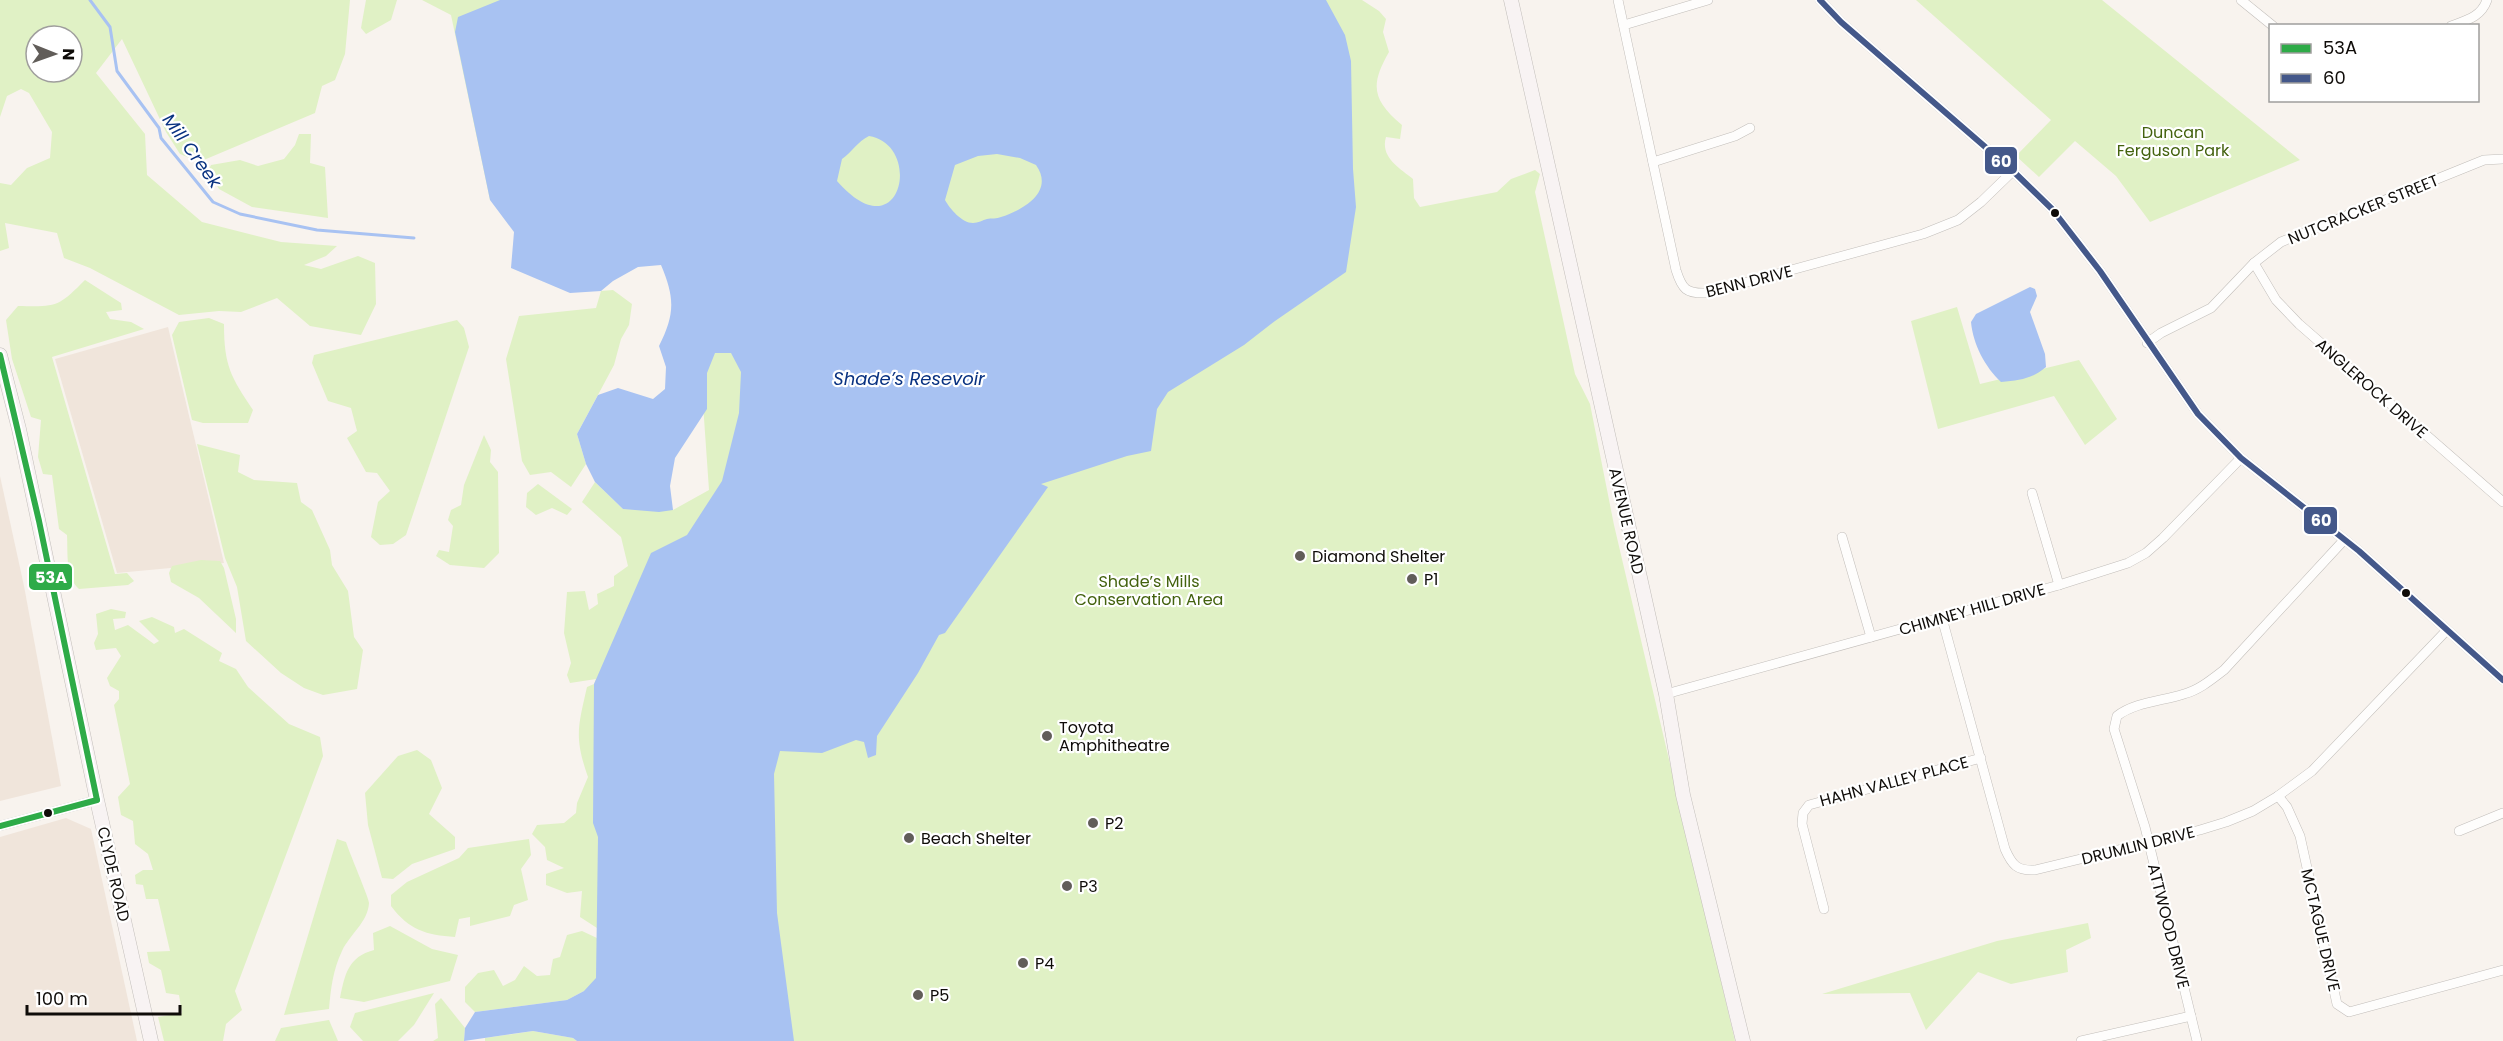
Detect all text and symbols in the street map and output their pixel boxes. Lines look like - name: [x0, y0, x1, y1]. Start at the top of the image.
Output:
- north arrow: [24, 24, 84, 84]
- legend: [2269, 24, 2479, 102]
- text: 53A: [2323, 35, 2357, 60]
- text: N: [57, 48, 80, 60]
- text: 60: [2323, 65, 2346, 90]
- water label: Mill Creek: [157, 108, 228, 194]
- park label: Duncan Ferguson Park: [2117, 121, 2230, 162]
- line badge: 60: [1984, 146, 2018, 175]
- text: 60: [1991, 150, 2011, 173]
- street label: NUTCRACKER STREET: [2284, 169, 2442, 250]
- unlabelled marker: [2049, 207, 2061, 219]
- street label: BENN DRIVE: [1703, 260, 1795, 303]
- street label: ANGLEROCK DRIVE: [2310, 333, 2433, 444]
- water label: Shade’s Resevoir: [833, 366, 986, 391]
- street label: AVENUE ROAD: [1603, 466, 1650, 577]
- line badge: 60: [2303, 506, 2338, 535]
- text: 60: [2311, 509, 2331, 532]
- place label: Diamond Shelter: [1312, 545, 1445, 568]
- marker: Diamond Shelter: [1293, 549, 1307, 563]
- line badge: 53A: [28, 563, 73, 591]
- text: 53A: [35, 566, 67, 589]
- place label: P1: [1424, 568, 1438, 591]
- park label: Shade’s Mills Conservation Area: [1075, 570, 1223, 611]
- marker: P1: [1405, 572, 1419, 586]
- street label: CHIMNEY HILL DRIVE: [1896, 578, 2048, 641]
- unlabelled marker: [2400, 587, 2412, 599]
- place label: Toyota Amphitheatre: [1059, 716, 1170, 757]
- marker: Toyota Amphitheatre: [1040, 729, 1054, 743]
- street label: HAHN VALLEY PLACE: [1817, 751, 1971, 812]
- unlabelled marker: [42, 807, 54, 819]
- place label: P2: [1105, 812, 1123, 835]
- marker: P2: [1086, 816, 1100, 830]
- street label: DRUMLIN DRIVE: [2079, 820, 2197, 871]
- street label: CLYDE ROAD: [91, 824, 136, 924]
- place label: Beach Shelter: [921, 827, 1031, 850]
- marker: Beach Shelter: [902, 831, 916, 845]
- street label: ATTWOOD DRIVE: [2142, 861, 2195, 991]
- street label: MCTAGUE DRIVE: [2295, 866, 2346, 994]
- place label: P3: [1079, 875, 1098, 898]
- marker: P3: [1060, 879, 1074, 893]
- place label: P4: [1035, 952, 1054, 975]
- marker: P4: [1016, 956, 1030, 970]
- scale bar: [27, 978, 180, 1016]
- place label: P5: [930, 984, 949, 1007]
- text: 100 m: [36, 986, 88, 1011]
- marker: P5: [911, 988, 925, 1002]

